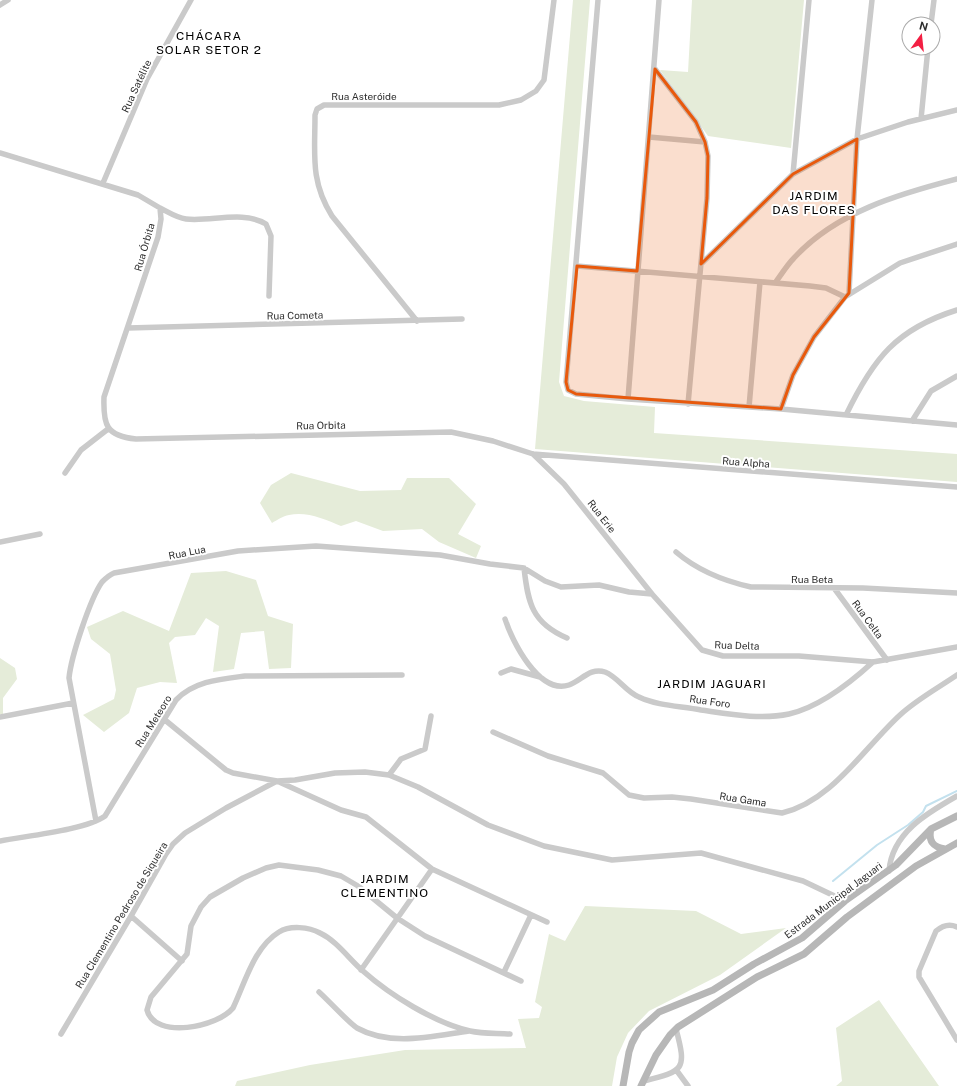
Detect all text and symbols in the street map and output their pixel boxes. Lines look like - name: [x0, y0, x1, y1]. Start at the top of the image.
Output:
- north arrow: [901, 16, 941, 56]
- text: N: [918, 19, 929, 33]
- district label: CHÁCARA SOLAR SETOR 2: [156, 29, 262, 57]
- street label: Rua Satélite: [119, 57, 154, 114]
- street label: Rua Asteróide: [331, 90, 397, 102]
- district label: JARDIM DAS FLORES: [772, 189, 856, 217]
- street label: Rua Órbita: [131, 222, 157, 272]
- street label: Rua Cometa: [267, 309, 323, 321]
- street label: Rua Orbita: [296, 419, 346, 431]
- street label: Rua Alpha: [722, 454, 770, 470]
- street label: Rua Erie: [585, 497, 619, 535]
- street label: Rua Lua: [167, 543, 207, 561]
- street label: Rua Beta: [791, 573, 833, 585]
- street label: Rua Celta: [850, 597, 886, 641]
- street label: Rua Delta: [714, 638, 760, 652]
- district label: JARDIM JAGUARI: [657, 677, 767, 691]
- street label: Rua Meteoro: [132, 692, 174, 749]
- street label: Rua Foro: [689, 692, 732, 710]
- street label: Rua Gama: [719, 789, 767, 809]
- street label: Rua Clementino Pedroso de Siqueira: [72, 840, 170, 990]
- street label: Estrada Municipal Jaguari: [782, 859, 884, 941]
- district label: JARDIM CLEMENTINO: [341, 872, 429, 900]

